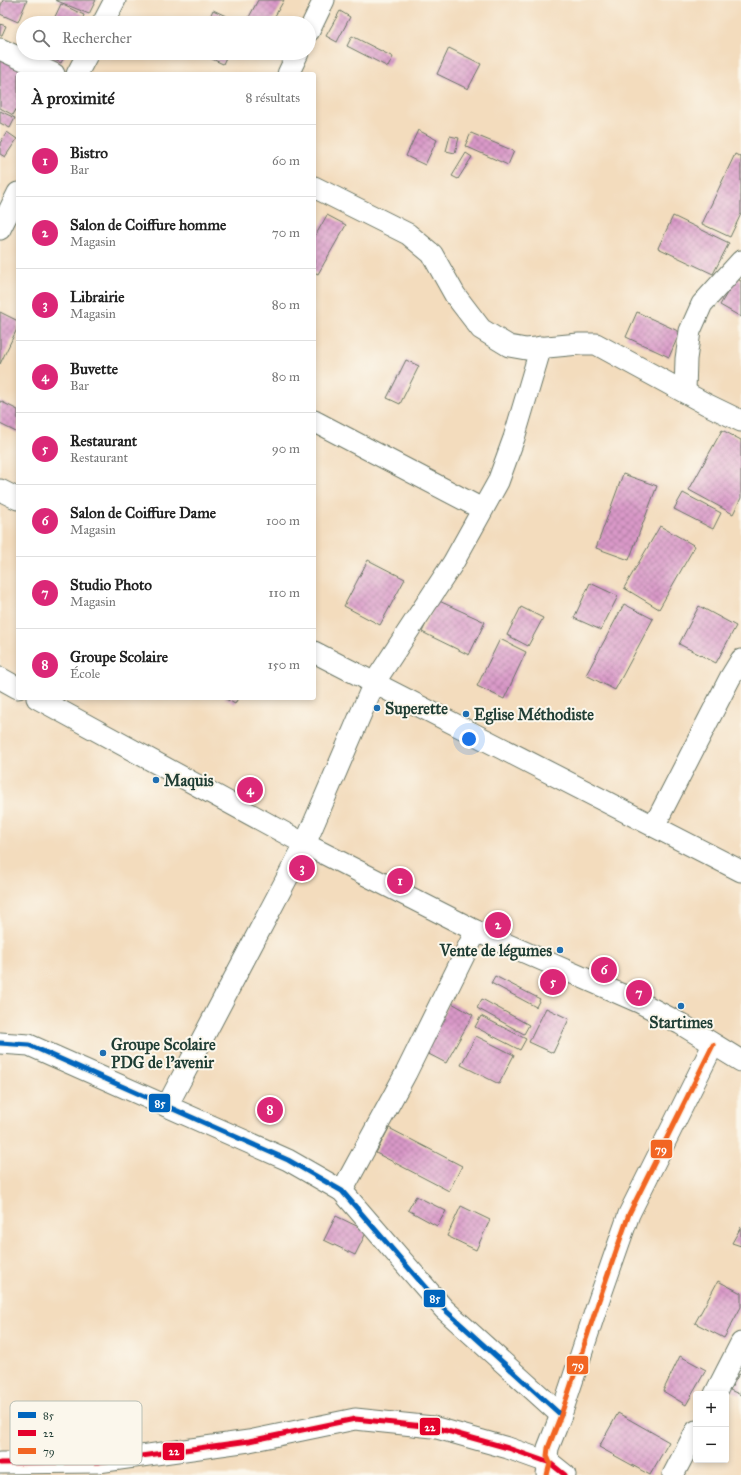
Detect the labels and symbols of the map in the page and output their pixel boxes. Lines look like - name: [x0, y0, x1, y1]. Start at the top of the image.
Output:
- place label: Superette: [385, 699, 448, 719]
- marker: Superette: [372, 703, 382, 713]
- place label: Eglise Méthodiste: [474, 705, 594, 725]
- marker: Eglise Méthodiste: [461, 709, 471, 719]
- your location: [459, 729, 479, 749]
- place label: Maquis: [164, 771, 214, 791]
- marker: Maquis: [151, 775, 161, 785]
- pin: 4: [237, 775, 263, 805]
- pin: 3: [289, 853, 315, 883]
- pin: 1: [387, 866, 413, 896]
- pin: 2: [485, 910, 511, 940]
- place label: Vente de légumes: [439, 941, 552, 961]
- marker: Vente de légumes: [555, 945, 565, 955]
- pin: 6: [591, 955, 617, 985]
- pin: 5: [540, 967, 566, 997]
- pin: 7: [626, 978, 652, 1008]
- marker: Startimes: [676, 1001, 686, 1011]
- place label: Startimes: [649, 1013, 713, 1032]
- place label: Groupe Scolaire PDG de l'avenir: [111, 1035, 216, 1072]
- marker: Groupe Scolaire PDG de l'avenir: [98, 1048, 108, 1058]
- line badge: 85: [148, 1093, 171, 1113]
- pin: 8: [257, 1095, 283, 1125]
- text: 85: [155, 1097, 166, 1110]
- line badge: 79: [650, 1139, 673, 1159]
- text: 79: [655, 1143, 667, 1157]
- line badge: 85: [423, 1289, 446, 1308]
- text: 85: [430, 1292, 441, 1305]
- line badge: 79: [566, 1355, 589, 1375]
- text: 79: [572, 1359, 584, 1373]
- legend: [10, 1401, 142, 1465]
- text: 85: [43, 1409, 54, 1422]
- line badge: 22: [419, 1417, 441, 1436]
- text: 22: [425, 1421, 436, 1434]
- text: 22: [43, 1427, 54, 1440]
- line badge: 22: [162, 1442, 185, 1461]
- text: 79: [43, 1445, 55, 1458]
- text: 22: [169, 1445, 180, 1458]

